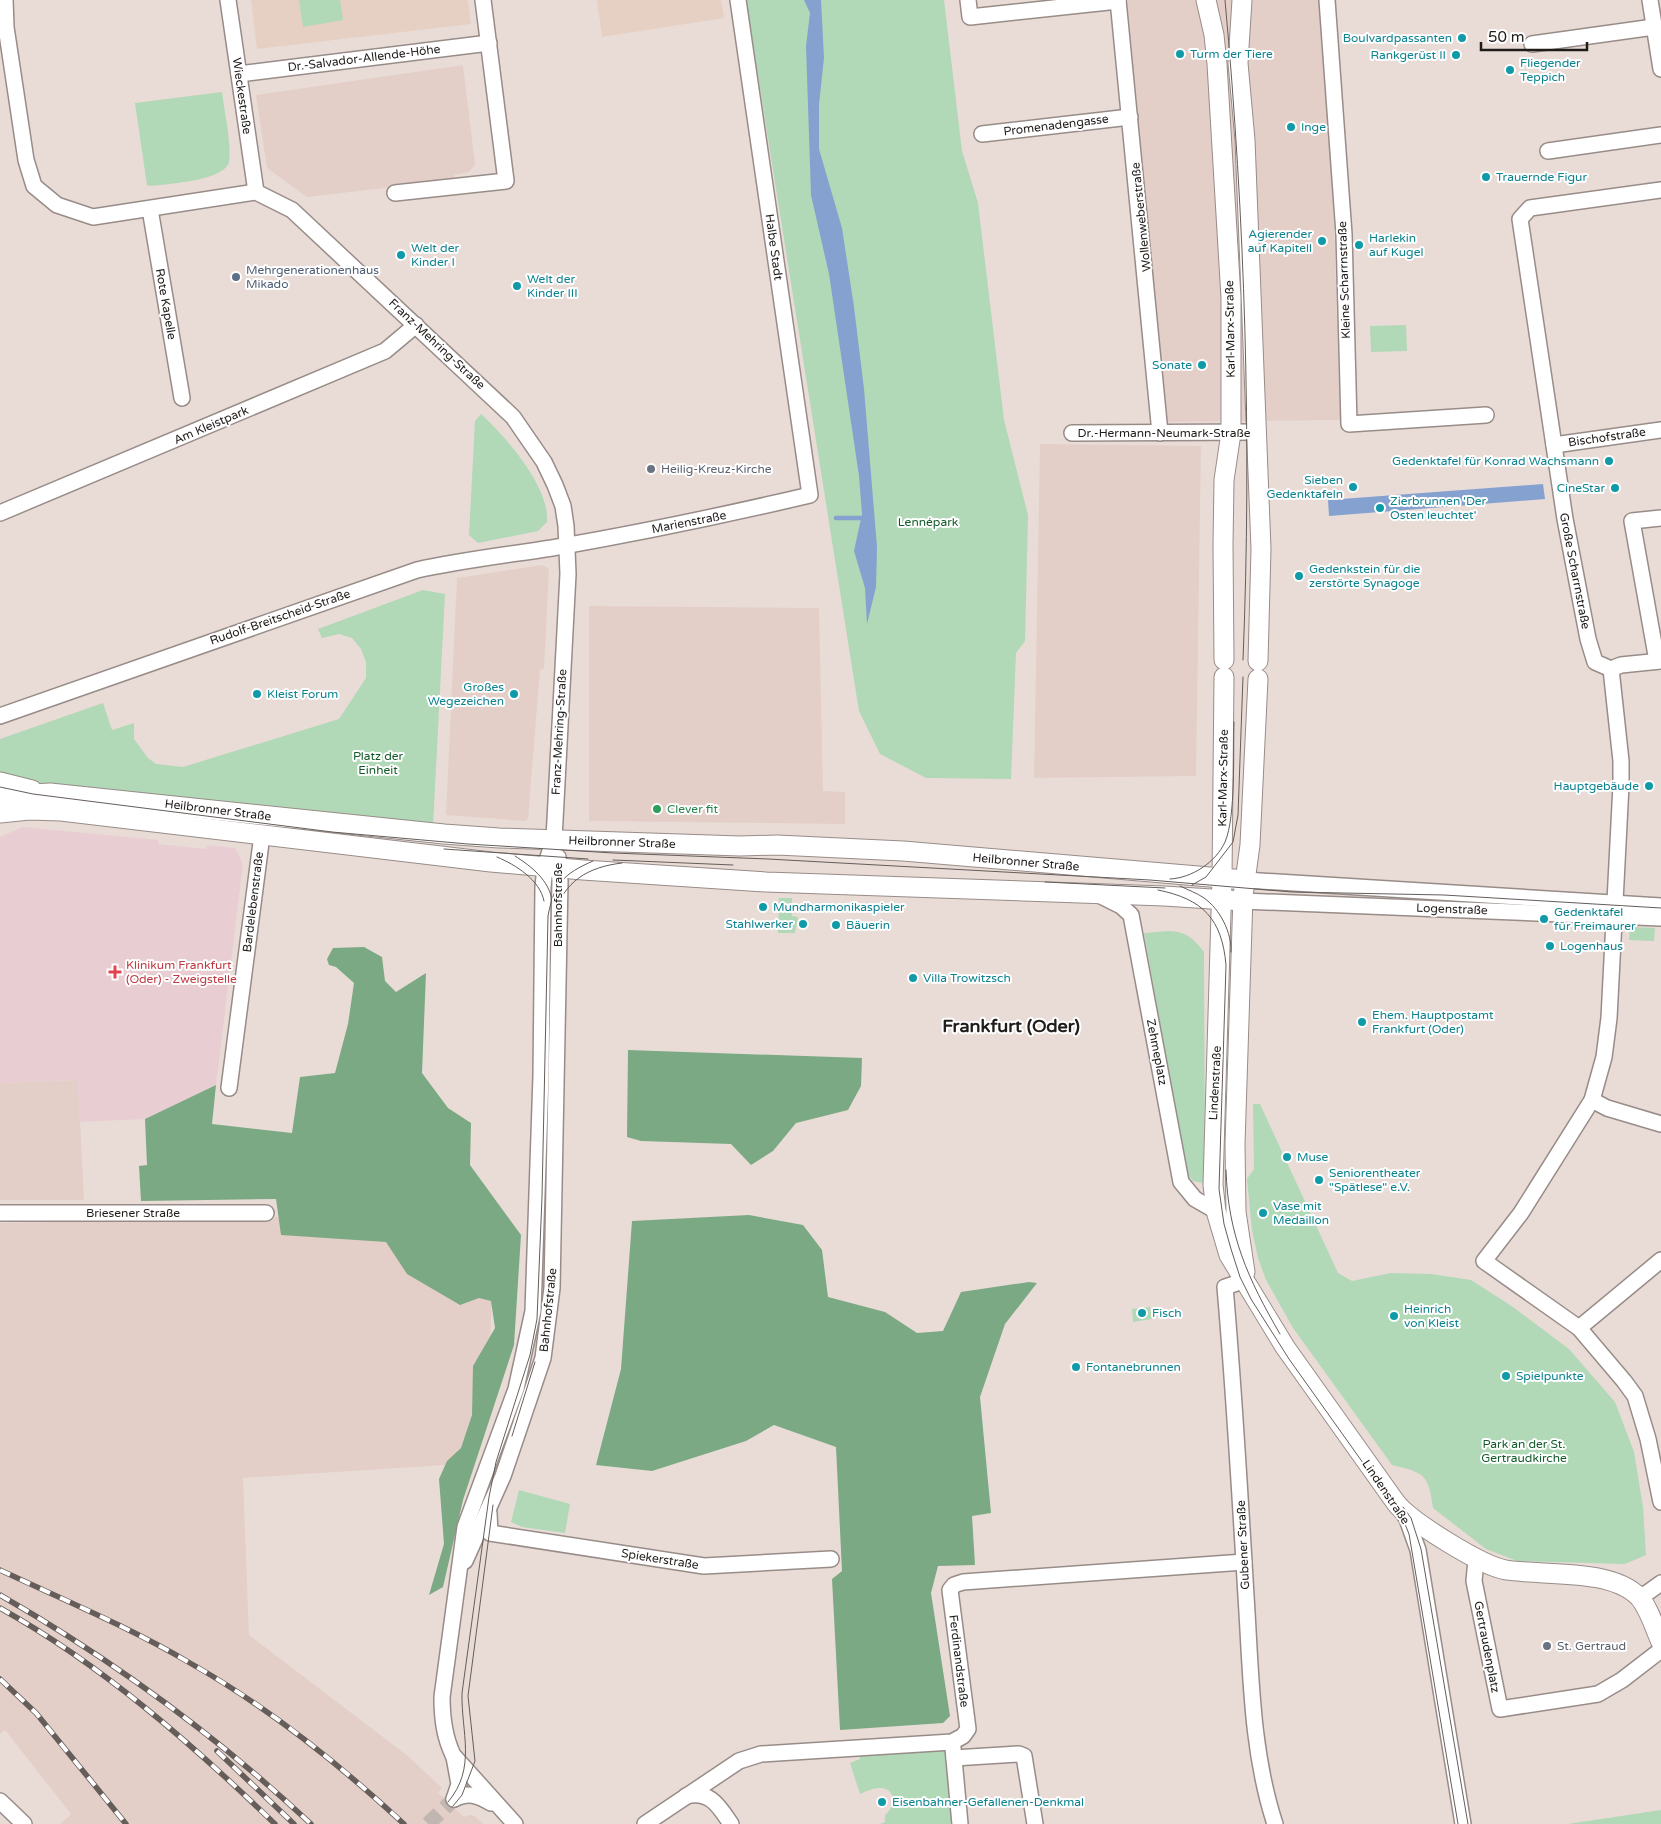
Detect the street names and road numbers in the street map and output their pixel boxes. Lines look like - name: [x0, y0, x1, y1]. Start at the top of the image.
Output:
- street label: Dr.-Salvador-Allende-Höhe: [287, 42, 441, 74]
- street label: Wieckestraße: [230, 57, 254, 135]
- street label: Promenadengasse: [1003, 112, 1110, 138]
- street label: Wollenweberstraße: [1128, 161, 1154, 272]
- street label: Halbe Stadt: [762, 213, 786, 282]
- street label: Kleine Scharrnstraße: [1335, 221, 1353, 339]
- street label: Rote Kapelle: [153, 267, 179, 341]
- street label: Karl-Marx-Straße: [1222, 280, 1238, 378]
- street label: Franz-Mehring-Straße: [386, 296, 488, 392]
- street label: Am Kleistpark: [172, 403, 251, 447]
- street label: Bischofstraße: [1567, 425, 1647, 449]
- street label: Dr.-Hermann-Neumark-Straße: [1078, 426, 1251, 440]
- street label: Marienstraße: [650, 508, 728, 536]
- street label: Große Scharrnstraße: [1557, 512, 1593, 630]
- street label: Rudolf-Breitscheid-Straße: [208, 586, 352, 648]
- street label: Franz-Mehring-Straße: [549, 668, 569, 795]
- street label: Karl-Marx-Straße: [1215, 729, 1231, 827]
- street label: Heilbronner Straße: [164, 797, 272, 824]
- street label: Heilbronner Straße: [568, 833, 676, 851]
- street label: Heilbronner Straße: [972, 850, 1080, 874]
- street label: Bardelebenstraße: [240, 851, 266, 953]
- street label: Bahnhofstraße: [551, 863, 565, 947]
- street label: Logenstraße: [1416, 901, 1488, 917]
- street label: Zehmeplatz: [1144, 1018, 1170, 1086]
- street label: Lindenstraße: [1206, 1045, 1224, 1121]
- street label: Briesener Straße: [86, 1206, 180, 1220]
- street label: Bahnhofstraße: [537, 1267, 559, 1353]
- street label: Lindenstraße: [1359, 1457, 1413, 1527]
- street label: Gubener Straße: [1234, 1500, 1252, 1590]
- street label: Spiekerstraße: [620, 1546, 700, 1572]
- street label: Gertraudenplatz: [1471, 1600, 1503, 1694]
- street label: Ferdinandstraße: [946, 1614, 972, 1708]

